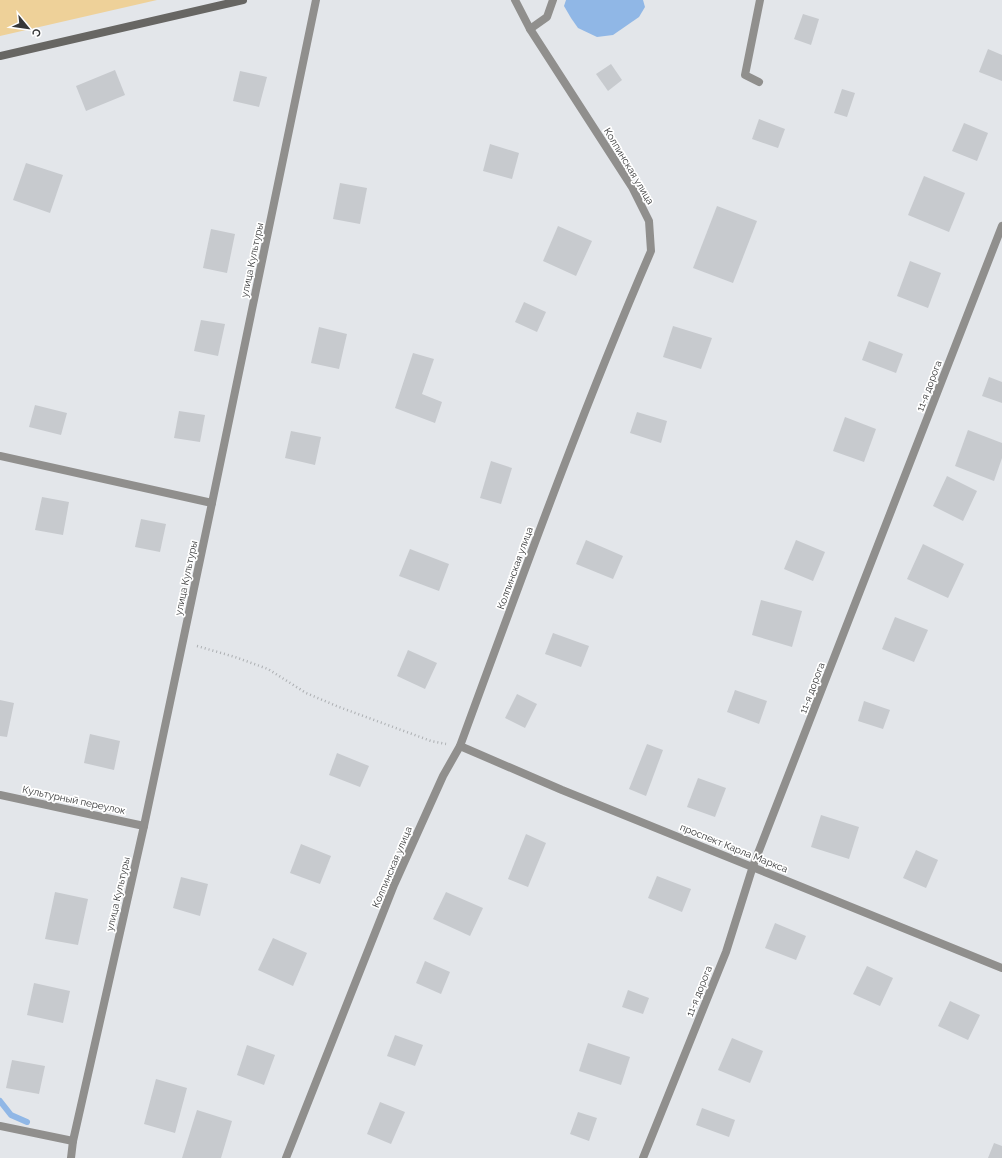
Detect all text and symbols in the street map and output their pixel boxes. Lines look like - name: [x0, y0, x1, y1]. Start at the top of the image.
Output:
- north arrow: [8, 8, 48, 48]
- text: С: [29, 26, 44, 39]
- street label: Колпинская улица: [602, 126, 656, 206]
- street label: улица Культуры: [239, 222, 265, 298]
- street label: 11-я дорога: [914, 359, 944, 413]
- street label: Колпинская улица: [495, 525, 535, 611]
- street label: улица Культуры: [173, 540, 199, 616]
- street label: 11-я дорога: [797, 661, 827, 715]
- street label: Культурный переулок: [21, 784, 127, 816]
- street label: проспект Карла Маркса: [679, 821, 789, 875]
- street label: Колпинская улица: [370, 825, 414, 909]
- street label: улица Культуры: [104, 856, 132, 932]
- street label: 11-я дорога: [684, 964, 714, 1018]

